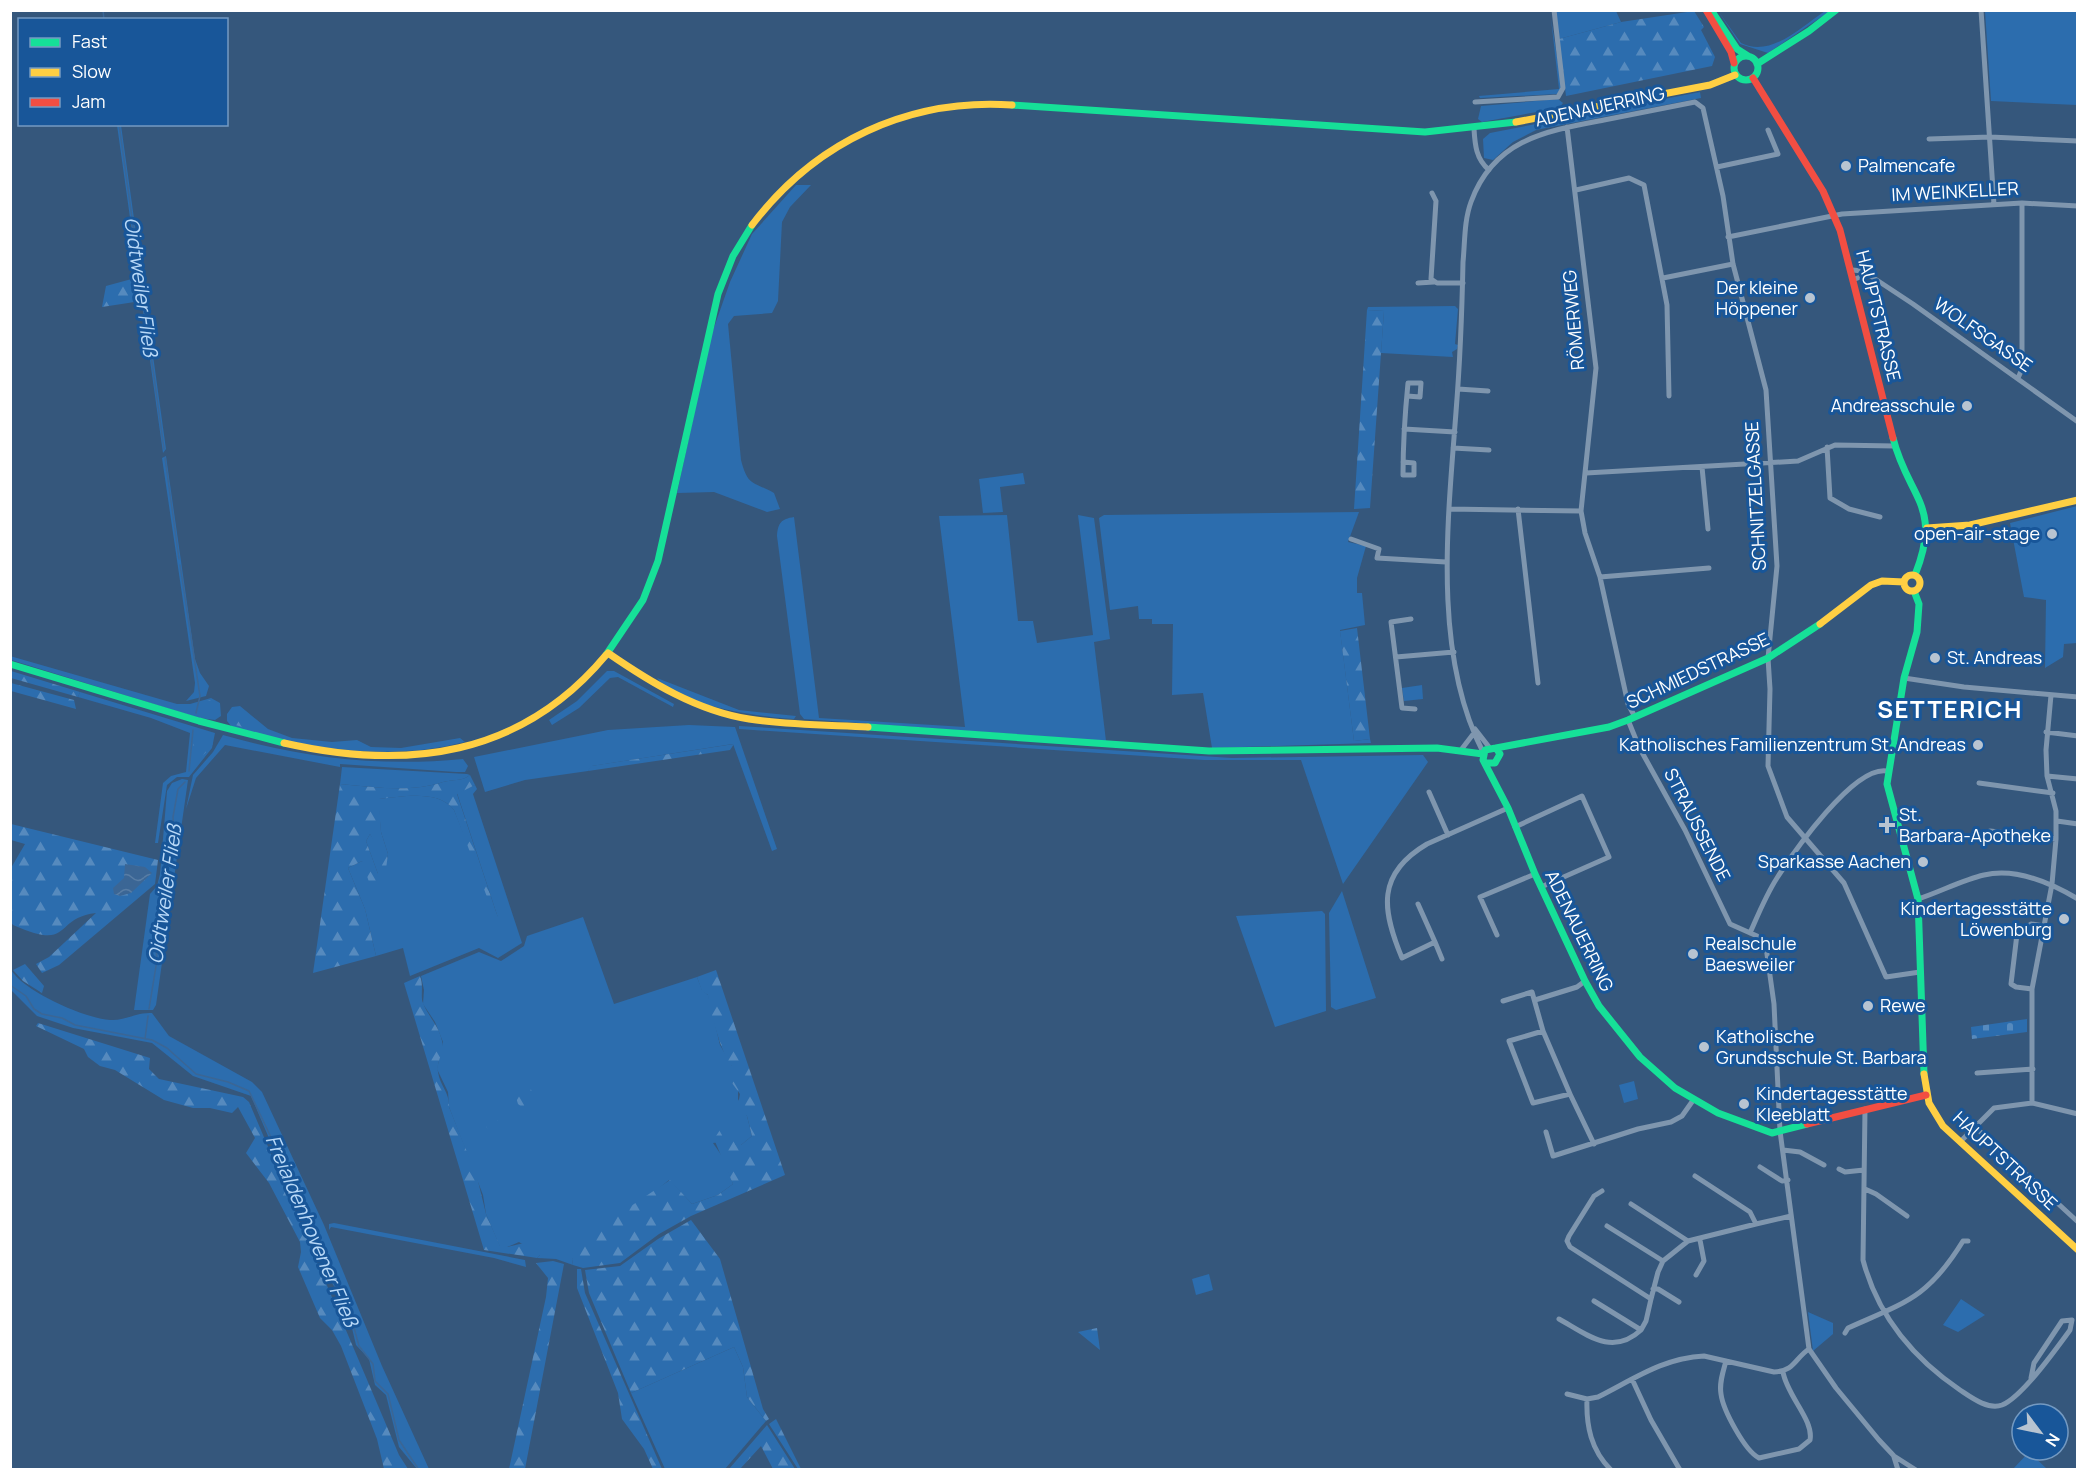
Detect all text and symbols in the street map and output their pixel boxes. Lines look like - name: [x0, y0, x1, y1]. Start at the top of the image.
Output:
- legend: [18, 18, 228, 126]
- text: Fast: [72, 29, 107, 53]
- text: Slow: [72, 59, 112, 83]
- street label: ADENAUERRING: [1533, 81, 1667, 131]
- text: Jam: [72, 89, 106, 113]
- place label: Palmencafe: [1858, 153, 1955, 177]
- marker: Palmencafe: [1839, 159, 1853, 173]
- street label: IM WEINKELLER: [1891, 176, 2019, 206]
- water label: Oidtweiler Fließ: [118, 215, 165, 360]
- street label: HAUPTSTRASSE: [1851, 248, 1907, 384]
- street label: RÖMERWEG: [1557, 269, 1589, 371]
- place label: Der kleine Höppener: [1716, 275, 1798, 320]
- marker: Der kleine Höppener: [1803, 291, 1817, 305]
- street label: WOLFSGASSE: [1930, 291, 2038, 377]
- place label: Andreasschule: [1831, 393, 1955, 417]
- marker: Andreasschule: [1960, 399, 1974, 413]
- street label: SCHNITZELGASSE: [1739, 421, 1771, 571]
- place label: open-air-stage: [1914, 521, 2040, 545]
- marker: open-air-stage: [2045, 527, 2059, 541]
- street label: SCHMIEDSTRASSE: [1622, 626, 1773, 714]
- place label: St. Andreas: [1947, 645, 2042, 669]
- marker: St. Andreas: [1928, 651, 1942, 665]
- district label: SETTERICH: [1877, 692, 2023, 725]
- place label: Katholisches Familienzentrum St. Andreas: [1619, 732, 1966, 756]
- marker: Katholisches Familienzentrum St. Andreas: [1971, 738, 1985, 752]
- street label: STRAUSSENDE: [1659, 764, 1737, 885]
- place label: St. Barbara-Apotheke: [1899, 802, 2051, 847]
- marker: St. Barbara-Apotheke: [1880, 818, 1894, 832]
- water label: Oidtweiler Fließ: [141, 821, 188, 966]
- place label: Sparkasse Aachen: [1758, 849, 1911, 873]
- marker: Sparkasse Aachen: [1916, 855, 1930, 869]
- street label: ADENAUERRING: [1540, 866, 1620, 995]
- place label: Kindertagesstätte Löwenburg: [1900, 896, 2052, 941]
- marker: Kindertagesstätte Löwenburg: [2057, 912, 2071, 926]
- place label: Realschule Baesweiler: [1705, 931, 1796, 976]
- marker: Realschule Baesweiler: [1686, 947, 1700, 961]
- place label: Rewe: [1880, 993, 1926, 1017]
- marker: Rewe: [1861, 999, 1875, 1013]
- place label: Katholische Grundsschule St. Barbara: [1716, 1024, 1927, 1069]
- marker: Katholische Grundsschule St. Barbara: [1697, 1040, 1711, 1054]
- place label: Kindertagesstätte Kleeblatt: [1756, 1081, 1908, 1126]
- marker: Kindertagesstätte Kleeblatt: [1737, 1097, 1751, 1111]
- street label: HAUPTSTRASSE: [1948, 1106, 2063, 1215]
- water label: Freialdenhovener Fließ: [260, 1130, 366, 1332]
- north arrow: [2010, 1402, 2070, 1462]
- text: N: [2040, 1429, 2065, 1451]

